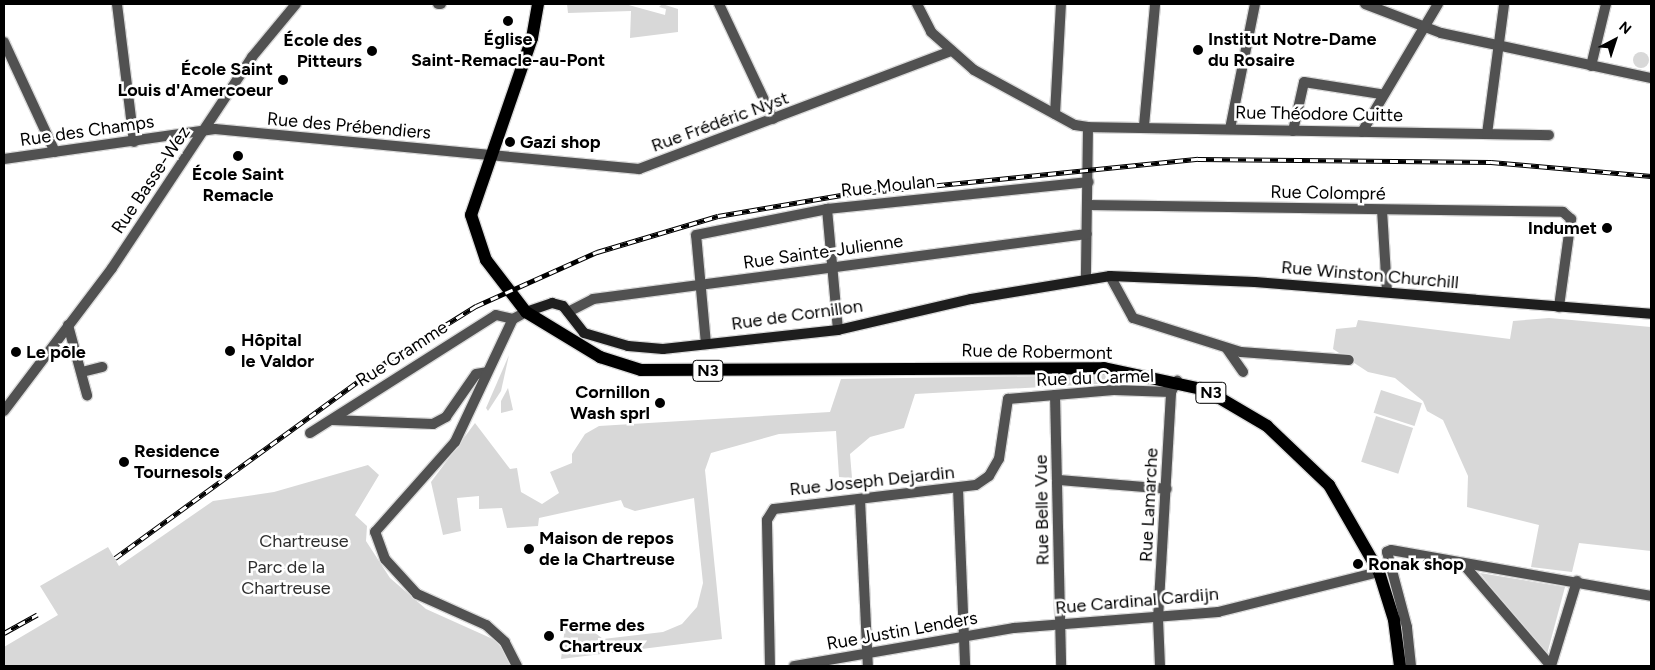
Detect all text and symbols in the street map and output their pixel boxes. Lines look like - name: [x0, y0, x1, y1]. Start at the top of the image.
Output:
- marker: Église Saint-Remacle-au-Pont: [502, 15, 514, 27]
- north arrow: [1590, 15, 1640, 65]
- text: N: [1615, 18, 1635, 38]
- place label: Église Saint-Remacle-au-Pont: [411, 29, 605, 72]
- place label: Institut Notre-Dame du Rosaire: [1208, 29, 1376, 72]
- place label: École des Pitteurs: [283, 30, 362, 72]
- marker: Institut Notre-Dame du Rosaire: [1192, 44, 1204, 56]
- marker: École des Pitteurs: [366, 45, 378, 57]
- place label: École Saint Louis d'Amercoeur: [117, 59, 273, 102]
- marker: École Saint Louis d'Amercoeur: [277, 74, 289, 86]
- street label: Rue Frédéric Nyst: [648, 87, 792, 157]
- street label: Rue Théodore Cuitte: [1235, 102, 1403, 126]
- street label: Rue des Prébendiers: [266, 108, 432, 144]
- street label: Rue des Champs: [18, 111, 156, 151]
- street label: Rue Basse-Wez: [107, 122, 195, 238]
- place label: Gazi shop: [520, 131, 600, 153]
- marker: Gazi shop: [504, 136, 516, 148]
- marker: École Saint Remacle: [232, 150, 244, 162]
- place label: École Saint Remacle: [192, 164, 284, 206]
- street label: Rue Moulan: [840, 170, 936, 202]
- street label: Rue Colompré: [1270, 181, 1386, 205]
- place label: Indumet: [1528, 217, 1597, 239]
- marker: Indumet: [1601, 222, 1613, 234]
- street label: Rue Sainte-Julienne: [742, 230, 904, 274]
- street label: Rue Winston Churchill: [1280, 256, 1460, 294]
- street label: Rue de Cornillon: [730, 295, 864, 335]
- street label: Rue Gramme: [352, 316, 452, 392]
- place label: Hôpital le Valdor: [241, 330, 314, 372]
- street label: Rue de Robermont: [961, 340, 1113, 364]
- place label: Le pôle: [26, 341, 86, 363]
- marker: Hôpital le Valdor: [223, 344, 237, 358]
- marker: Le pôle: [10, 346, 22, 358]
- road number: N3: [692, 358, 724, 384]
- street label: Rue du Carmel: [1036, 365, 1154, 391]
- road number: N3: [1195, 379, 1227, 406]
- place label: Cornillon Wash sprl: [570, 382, 650, 424]
- marker: Cornillon Wash sprl: [654, 397, 666, 409]
- place label: Residence Tournesols: [134, 441, 223, 484]
- street label: Rue Lamarche: [1135, 447, 1163, 563]
- street label: Rue Belle Vue: [1030, 454, 1054, 566]
- marker: Residence Tournesols: [118, 456, 130, 468]
- street label: Rue Joseph Dejardin: [788, 462, 956, 500]
- place label: Maison de repos de la Chartreuse: [539, 528, 675, 570]
- park label: Chartreuse: [259, 530, 349, 552]
- marker: Maison de repos de la Chartreuse: [523, 543, 535, 555]
- place label: Ronak shop: [1368, 553, 1464, 575]
- park label: Parc de la Chartreuse: [241, 557, 331, 600]
- marker: Ronak shop: [1352, 558, 1364, 570]
- street label: Rue Cardinal Cardijn: [1054, 583, 1220, 619]
- street label: Rue Justin Lenders: [825, 607, 979, 655]
- place label: Ferme des Chartreux: [559, 615, 645, 658]
- marker: Ferme des Chartreux: [543, 630, 555, 642]

